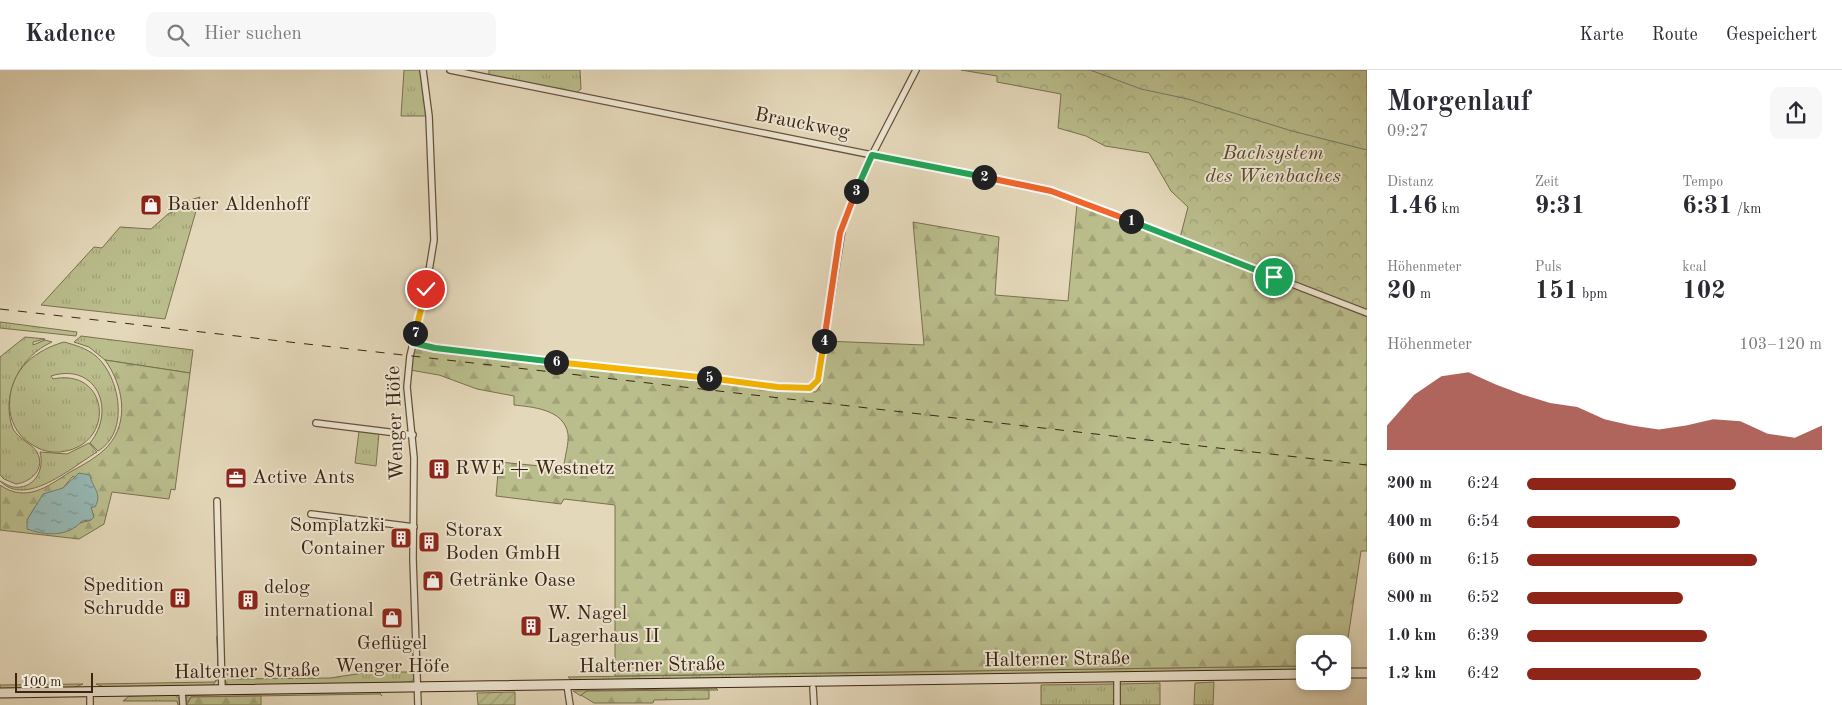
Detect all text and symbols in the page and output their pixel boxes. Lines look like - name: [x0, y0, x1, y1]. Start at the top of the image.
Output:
- search box: [146, 12, 496, 57]
- icon: search: [164, 21, 192, 49]
- text: Kadence: [25, 23, 116, 47]
- text: Hier suchen: [204, 25, 302, 44]
- text: Karte: [1579, 26, 1624, 44]
- text: Route: [1652, 26, 1698, 44]
- text: Gespeichert: [1726, 26, 1817, 44]
- button: share: [1770, 87, 1822, 139]
- text: Morgenlauf: [1387, 89, 1531, 117]
- street label: Brauckweg: [753, 105, 851, 143]
- text: 09:27: [1387, 124, 1429, 140]
- park label: Bachsystem des Wienbaches: [1205, 144, 1341, 187]
- pin: 2: [972, 164, 996, 190]
- text: 2: [980, 170, 989, 184]
- text: Distanz: [1387, 175, 1433, 189]
- text: Zeit: [1535, 175, 1559, 189]
- text: Tempo: [1682, 175, 1723, 189]
- pin: 3: [844, 178, 868, 204]
- text: 3: [852, 184, 861, 198]
- shop icon: Bauer Aldenhoff: [139, 193, 163, 217]
- text: 1.46: [1387, 194, 1438, 219]
- text: 9:31: [1535, 194, 1585, 219]
- text: 6:31: [1682, 194, 1733, 219]
- place label: Bauer Aldenhoff: [167, 195, 311, 215]
- text: km: [1438, 202, 1460, 216]
- text: /km: [1733, 202, 1761, 216]
- pin: 1: [1118, 208, 1144, 234]
- text: 1: [1127, 214, 1136, 228]
- pin: [1253, 256, 1295, 298]
- text: Höhenmeter: [1387, 260, 1461, 274]
- text: Puls: [1535, 260, 1562, 274]
- text: kcal: [1682, 260, 1706, 274]
- icon: arrive: [1260, 263, 1288, 291]
- pin: [405, 268, 447, 310]
- icon: check: [412, 275, 440, 303]
- text: 20: [1387, 279, 1416, 304]
- text: 151: [1535, 279, 1578, 304]
- text: 102: [1682, 279, 1726, 304]
- text: m: [1416, 287, 1431, 301]
- text: bpm: [1578, 287, 1608, 301]
- pin: 7: [402, 320, 428, 346]
- text: 7: [411, 326, 420, 340]
- pin: 4: [812, 328, 836, 354]
- text: 4: [820, 334, 829, 348]
- text: Höhenmeter: [1387, 337, 1472, 353]
- text: 103–120 m: [1739, 337, 1822, 353]
- pin: 6: [544, 350, 568, 374]
- text: 6: [552, 355, 561, 369]
- street label: Wenger Höfe: [384, 365, 408, 481]
- pin: 5: [696, 366, 722, 390]
- text: 5: [705, 371, 714, 385]
- building icon: RWE + Westnetz: [427, 457, 451, 481]
- place label: RWE + Westnetz: [455, 459, 615, 479]
- office icon: Active Ants: [224, 466, 248, 490]
- place label: Active Ants: [252, 468, 355, 488]
- text: 200 m: [1387, 476, 1432, 492]
- text: 6:24: [1467, 476, 1499, 492]
- text: 400 m: [1387, 514, 1432, 530]
- text: 6:54: [1467, 514, 1499, 530]
- place label: Somplatzki Container: [290, 516, 385, 559]
- place label: Storax Boden GmbH: [445, 521, 561, 564]
- building icon: Somplatzki Container: [389, 526, 413, 550]
- building icon: Storax Boden GmbH: [417, 530, 441, 554]
- text: 600 m: [1387, 552, 1432, 568]
- text: 6:15: [1467, 552, 1499, 568]
- shop icon: Getränke Oase: [421, 569, 445, 593]
- place label: Getränke Oase: [449, 571, 575, 591]
- place label: Spedition Schrudde: [83, 576, 164, 619]
- place label: delog international: [264, 578, 374, 621]
- building icon: Spedition Schrudde: [168, 586, 192, 610]
- building icon: delog international: [236, 588, 260, 612]
- text: 800 m: [1387, 590, 1432, 606]
- text: 6:52: [1467, 590, 1499, 606]
- place label: W. Nagel Lagerhaus II: [547, 604, 660, 647]
- shop icon: Geflügel Wenger Höfe: [380, 606, 404, 630]
- building icon: W. Nagel Lagerhaus II: [519, 614, 543, 638]
- text: 1.0 km: [1387, 628, 1436, 644]
- text: 6:39: [1467, 628, 1499, 644]
- place label: Geflügel Wenger Höfe: [335, 634, 449, 677]
- map controls: [1296, 635, 1351, 690]
- button: locate: [1296, 635, 1351, 690]
- street label: Halterner Straße: [984, 649, 1130, 671]
- street label: Halterner Straße: [579, 655, 725, 677]
- street label: Halterner Straße: [174, 661, 320, 683]
- text: 1.2 km: [1387, 666, 1436, 682]
- text: 6:42: [1467, 666, 1499, 682]
- scale bar: [15, 670, 92, 693]
- text: 100 m: [22, 675, 61, 689]

